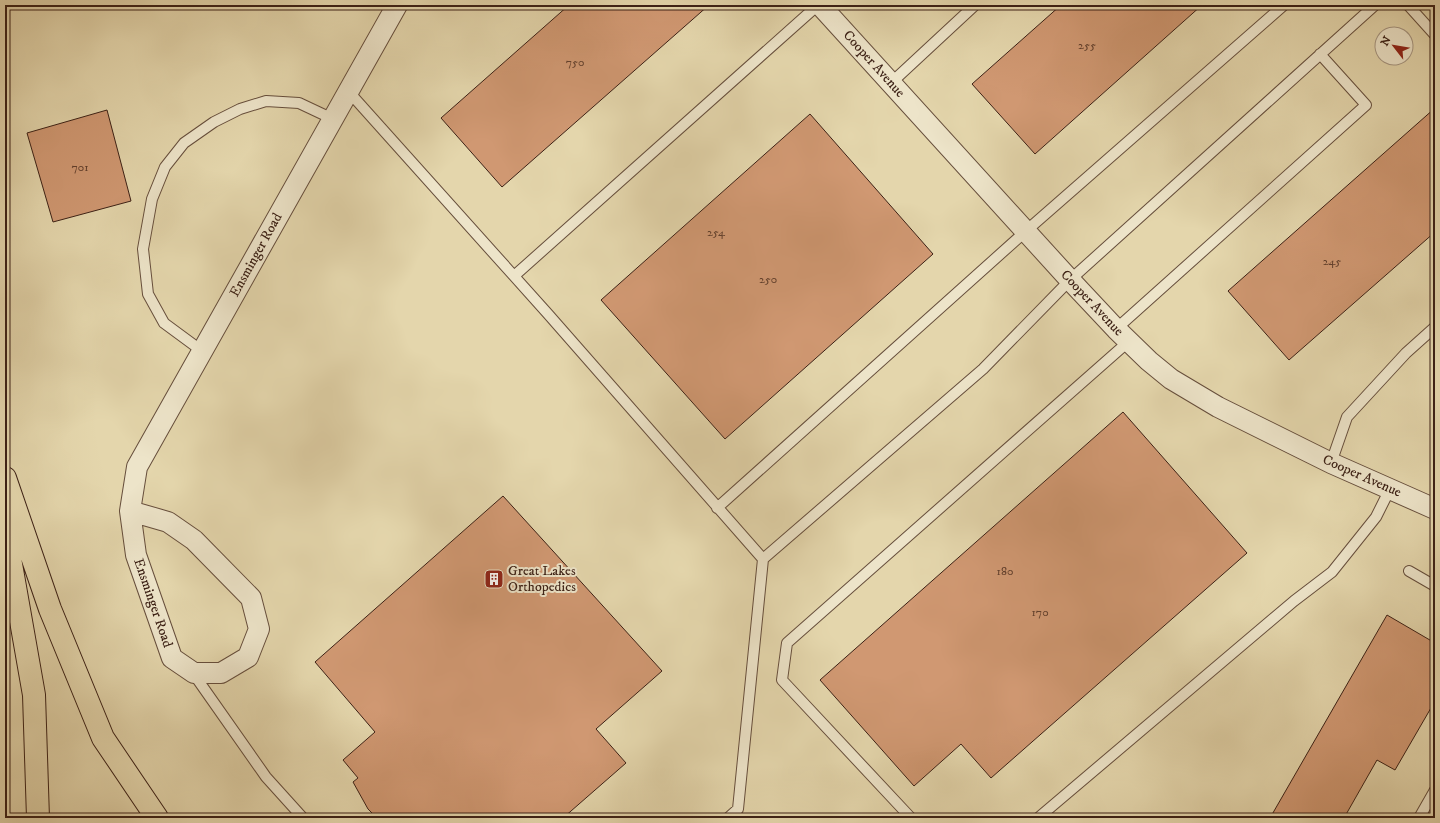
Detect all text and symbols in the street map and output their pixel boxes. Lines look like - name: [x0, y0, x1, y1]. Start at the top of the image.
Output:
- north arrow: [1374, 26, 1414, 66]
- street label: Cooper Avenue: [839, 27, 909, 102]
- text: N: [1378, 34, 1395, 49]
- house number: 255: [1078, 38, 1096, 53]
- house number: 750: [566, 55, 584, 70]
- house number: 701: [71, 160, 89, 175]
- street label: Ensminger Road: [226, 210, 286, 300]
- house number: 254: [707, 225, 726, 240]
- house number: 245: [1323, 254, 1341, 269]
- street label: Cooper Avenue: [1057, 266, 1127, 340]
- house number: 250: [759, 272, 777, 287]
- street label: Cooper Avenue: [1320, 451, 1404, 501]
- street label: Ensminger Road: [129, 556, 177, 650]
- place label: Great Lakes Orthopedics: [508, 562, 576, 596]
- house number: 180: [997, 564, 1013, 579]
- building icon: Great Lakes Orthopedics: [483, 568, 505, 590]
- house number: 170: [1031, 605, 1049, 620]

